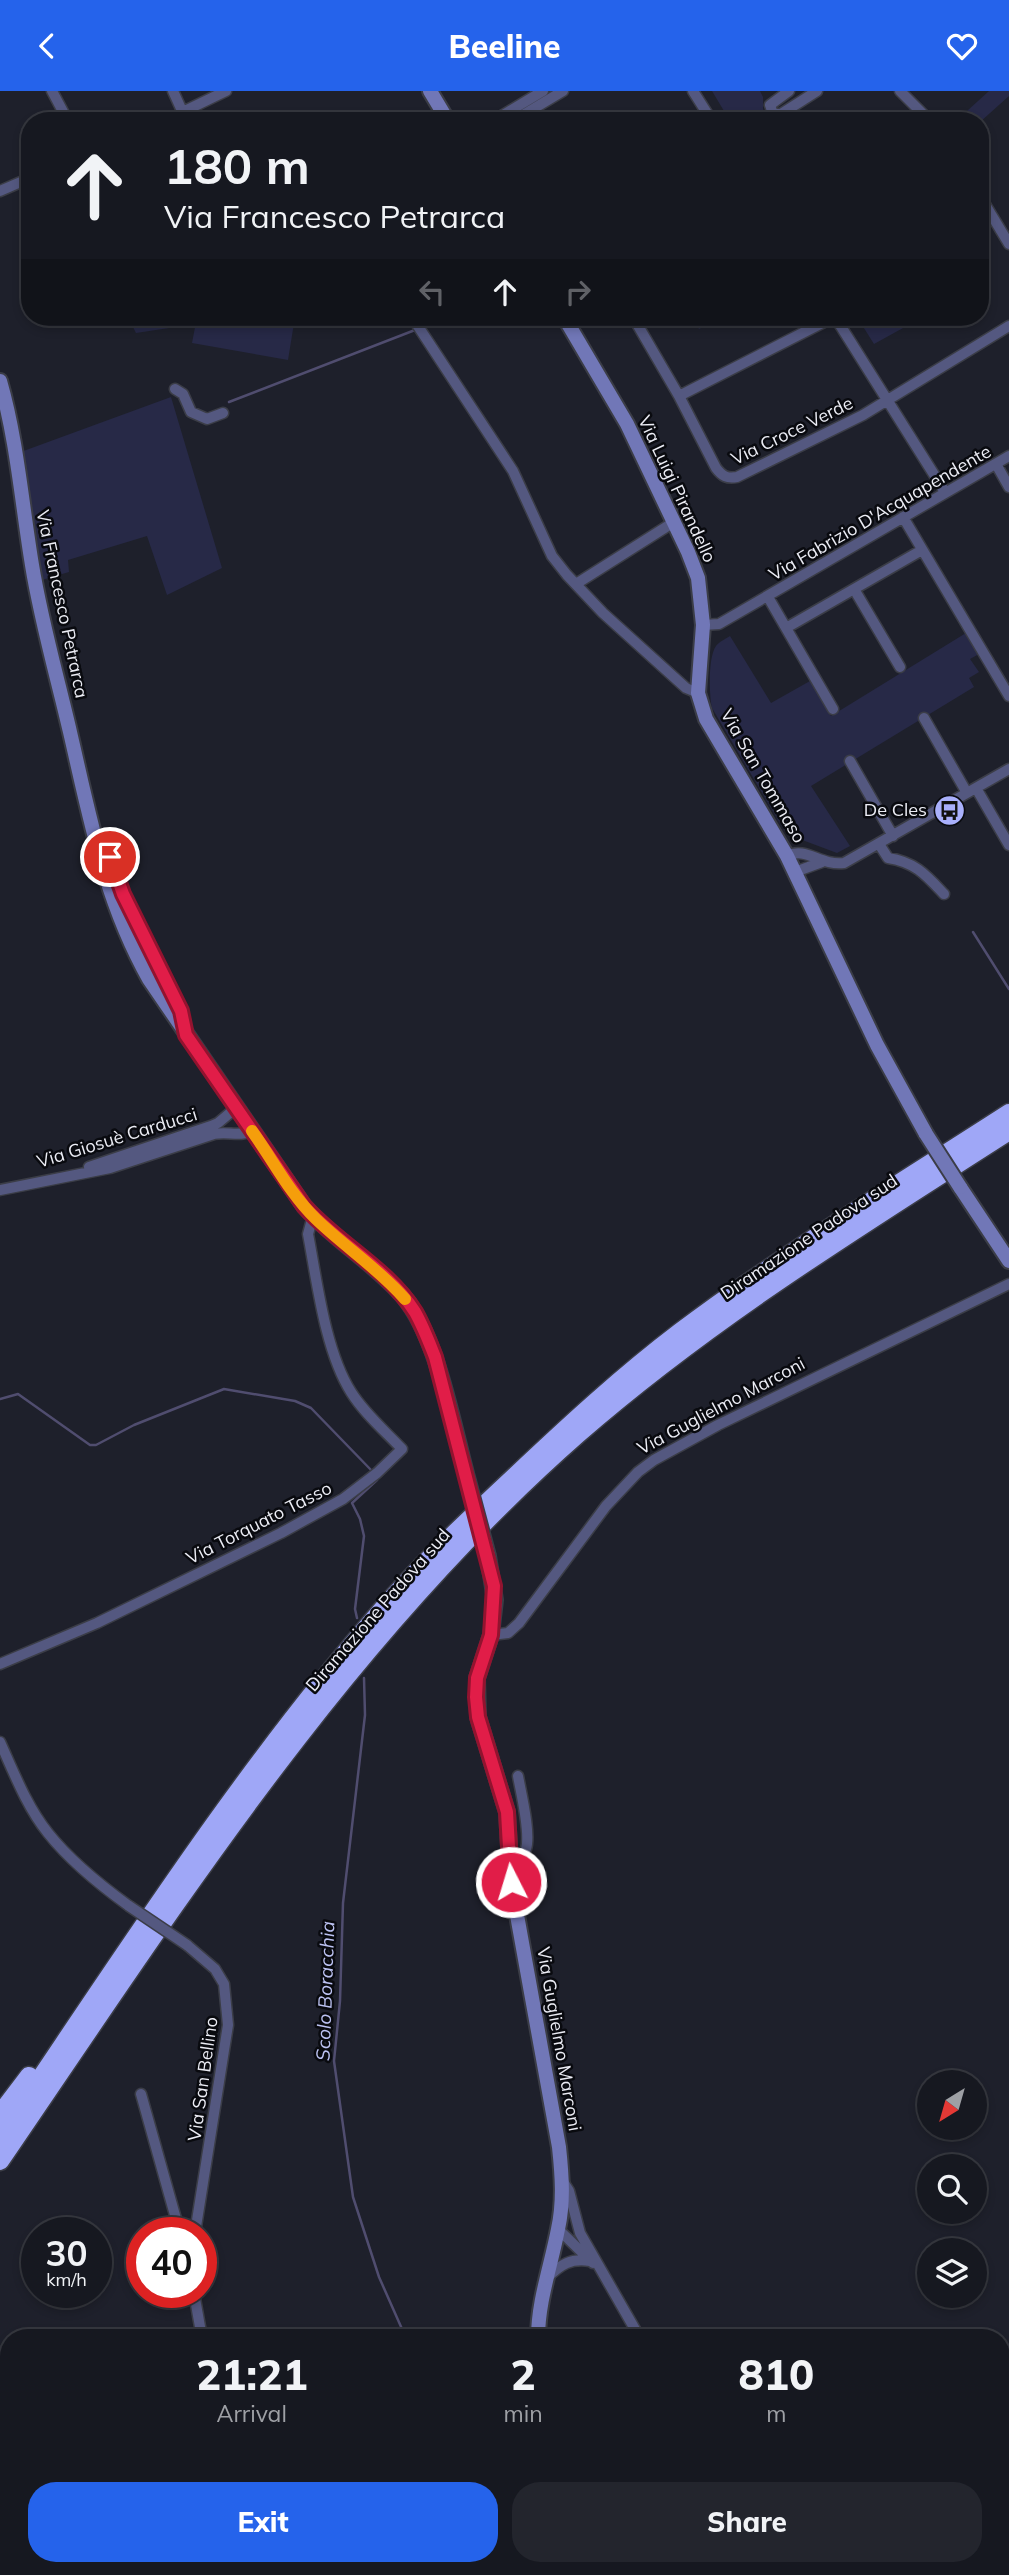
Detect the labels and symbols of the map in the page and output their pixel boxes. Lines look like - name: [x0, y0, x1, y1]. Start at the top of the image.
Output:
- street label: Via Croce Verde: [727, 391, 857, 470]
- street label: Via Luigi Pirandello: [633, 412, 722, 566]
- street label: Via Fabrizio D'Acquapendente: [765, 439, 995, 586]
- street label: Via Francesco Petrarca: [31, 508, 94, 700]
- street label: Via San Tommaso: [716, 705, 811, 847]
- bus stop icon: De Cles: [933, 793, 967, 827]
- place label: De Cles: [864, 798, 927, 821]
- pin: [80, 827, 140, 887]
- street label: Via Giosuè Carducci: [34, 1102, 200, 1173]
- street label: Diramazione Padova sud: [716, 1169, 902, 1304]
- street label: Via Guglielmo Marconi: [633, 1352, 809, 1460]
- street label: Via Torquato Tasso: [182, 1476, 335, 1569]
- street label: Diramazione Padova sud: [301, 1523, 455, 1696]
- position arrow: [474, 1845, 548, 1919]
- water label: Scolo Boracchia: [311, 1921, 339, 2061]
- street label: Via Guglielmo Marconi: [532, 1945, 587, 2133]
- street label: Via San Bellino: [182, 2015, 223, 2143]
- north arrow: [917, 2070, 987, 2140]
- speed limit sign: 40: [126, 2217, 217, 2308]

